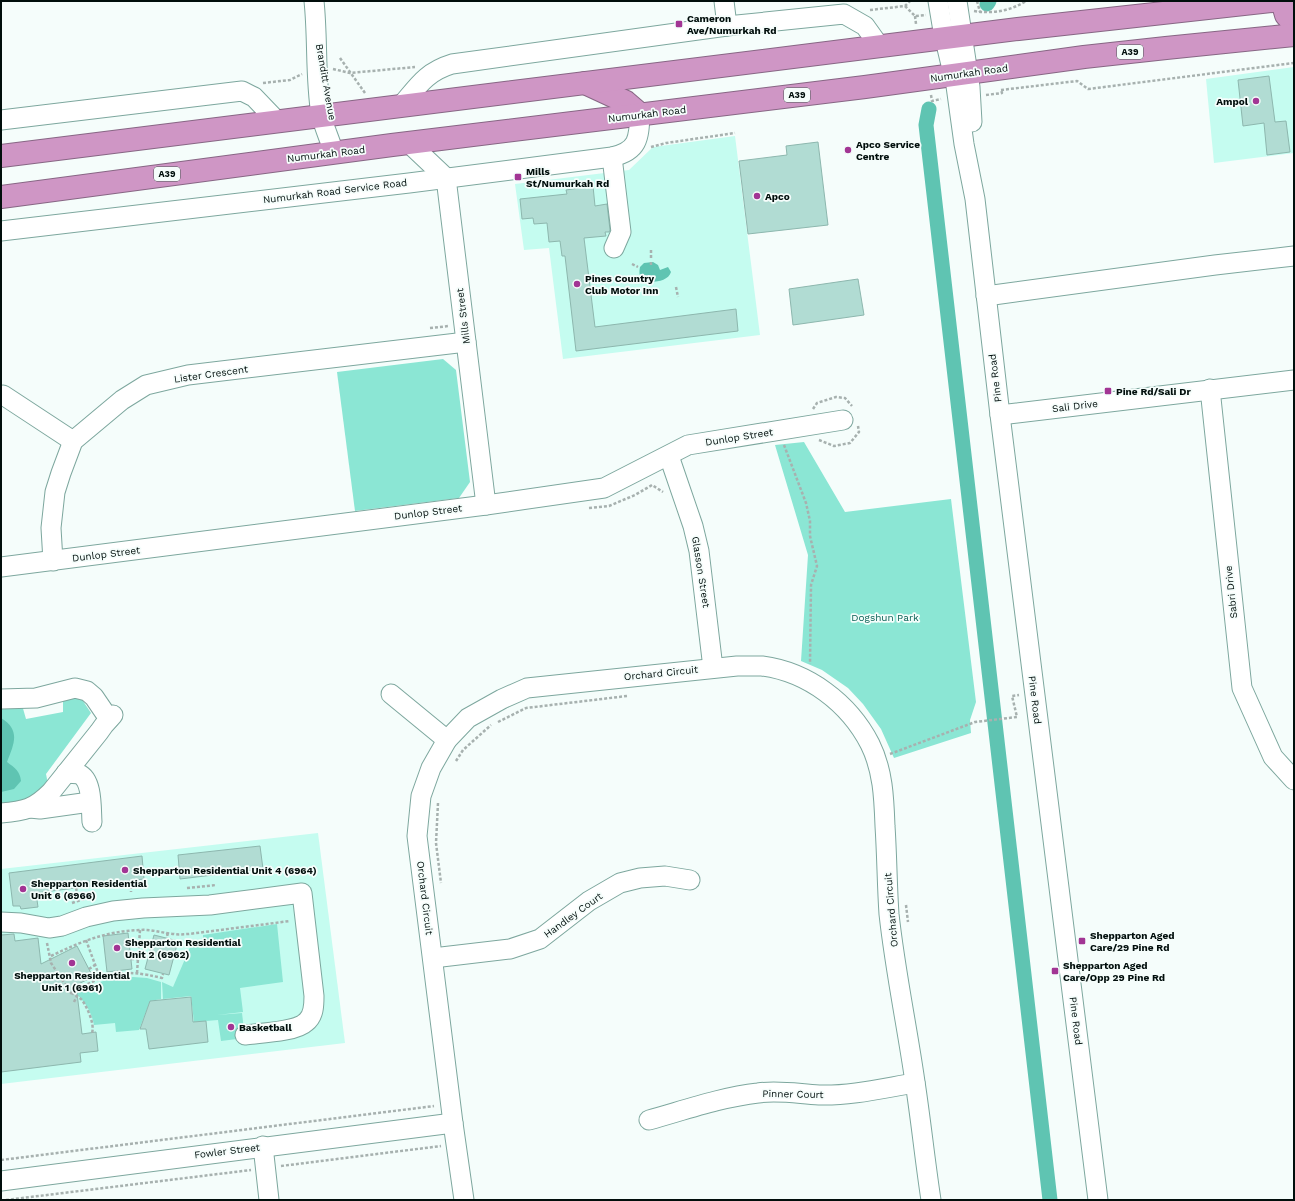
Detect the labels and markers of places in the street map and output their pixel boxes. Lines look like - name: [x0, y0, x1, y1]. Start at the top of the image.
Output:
- place label: Cameron Ave/Numurkah Rd: [687, 13, 777, 36]
- marker: Cameron Ave/Numurkah Rd: [674, 19, 684, 29]
- place label: Ampol: [1216, 96, 1249, 107]
- marker: Ampol: [1251, 96, 1261, 106]
- place label: Apco Service Centre: [856, 139, 920, 162]
- marker: Apco Service Centre: [843, 145, 853, 155]
- place label: Mills St/Numurkah Rd: [526, 166, 609, 189]
- marker: Mills St/Numurkah Rd: [513, 172, 523, 182]
- marker: Apco: [752, 191, 762, 201]
- place label: Apco: [765, 191, 790, 202]
- place label: Pines Country Club Motor Inn: [585, 273, 658, 296]
- marker: Pines Country Club Motor Inn: [572, 279, 582, 289]
- marker: Pine Rd/Sali Dr: [1103, 386, 1113, 396]
- place label: Pine Rd/Sali Dr: [1116, 386, 1191, 397]
- marker: Shepparton Residential Unit 4 (6964): [120, 865, 130, 875]
- place label: Shepparton Residential Unit 4 (6964): [133, 865, 317, 876]
- place label: Shepparton Residential Unit 6 (6966): [31, 878, 147, 901]
- marker: Shepparton Residential Unit 6 (6966): [18, 884, 28, 894]
- place label: Shepparton Aged Care/29 Pine Rd: [1090, 930, 1175, 953]
- marker: Shepparton Aged Care/29 Pine Rd: [1077, 936, 1087, 946]
- place label: Shepparton Residential Unit 2 (6962): [125, 937, 241, 960]
- marker: Shepparton Residential Unit 2 (6962): [112, 943, 122, 953]
- marker: Shepparton Residential Unit 1 (6961): [67, 958, 77, 968]
- place label: Shepparton Aged Care/Opp 29 Pine Rd: [1063, 960, 1165, 983]
- marker: Shepparton Aged Care/Opp 29 Pine Rd: [1050, 966, 1060, 976]
- place label: Shepparton Residential Unit 1 (6961): [14, 970, 131, 993]
- marker: Basketball: [226, 1022, 236, 1032]
- place label: Basketball: [239, 1022, 292, 1033]

